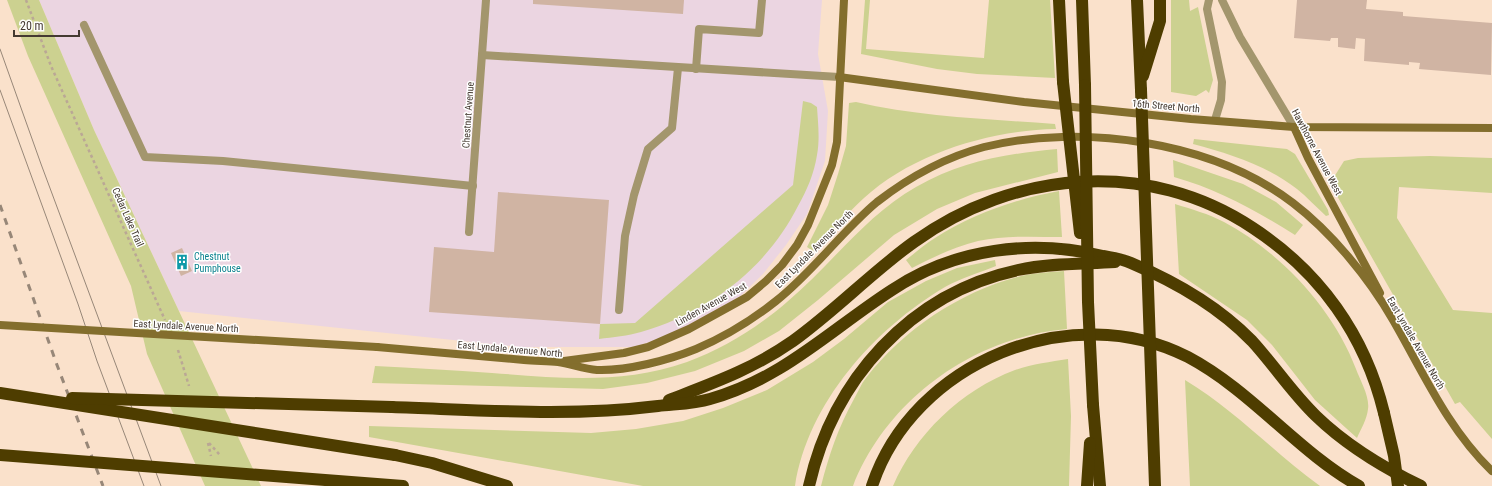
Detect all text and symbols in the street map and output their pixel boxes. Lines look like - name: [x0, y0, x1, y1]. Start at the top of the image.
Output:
- scale bar: [14, 12, 79, 38]
- text: 20 m: [20, 19, 44, 33]
- street label: Chestnut Avenue: [460, 81, 476, 149]
- street label: 16th Street North: [1132, 98, 1201, 114]
- street label: Hawthorne Avenue West: [1290, 107, 1344, 197]
- street label: Cedar Lake Trail: [110, 186, 146, 248]
- street label: East Lyndale Avenue North: [773, 208, 855, 290]
- place label: Chestnut Pumphouse: [194, 251, 241, 274]
- building icon: Chestnut Pumphouse: [173, 253, 191, 271]
- street label: Linden Avenue West: [674, 280, 748, 328]
- street label: East Lyndale Avenue North: [1385, 295, 1447, 391]
- street label: East Lyndale Avenue North: [133, 318, 239, 334]
- street label: East Lyndale Avenue North: [457, 339, 563, 359]

